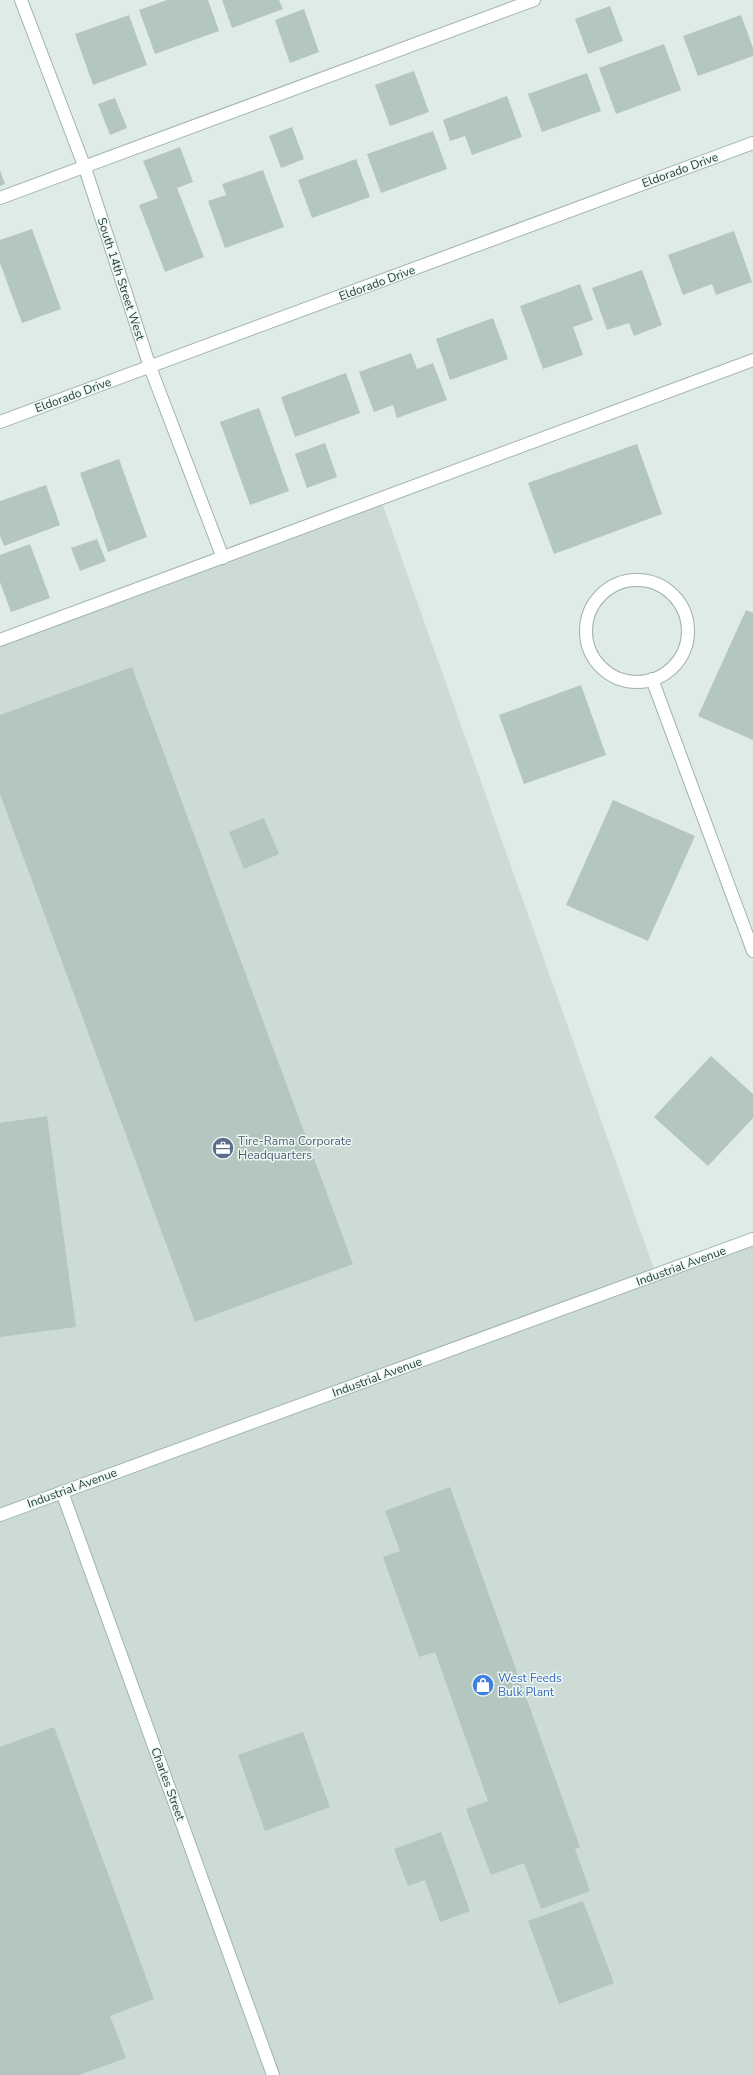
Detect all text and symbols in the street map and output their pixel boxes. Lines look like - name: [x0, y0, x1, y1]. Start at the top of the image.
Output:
- street label: Eldorado Drive: [640, 149, 720, 191]
- street label: South 14th Street West: [94, 216, 149, 343]
- street label: Eldorado Drive: [337, 262, 417, 304]
- street label: Eldorado Drive: [33, 374, 113, 416]
- place label: Tire-Rama Corporate Headquarters: [238, 1133, 351, 1163]
- office icon: Tire-Rama Corporate Headquarters: [210, 1135, 236, 1161]
- street label: Industrial Avenue: [634, 1242, 728, 1290]
- street label: Industrial Avenue: [330, 1353, 424, 1401]
- street label: Industrial Avenue: [25, 1464, 119, 1512]
- place label: West Feeds Bulk Plant: [498, 1670, 562, 1700]
- shop icon: West Feeds Bulk Plant: [470, 1672, 496, 1698]
- street label: Charles Street: [147, 1745, 189, 1824]

